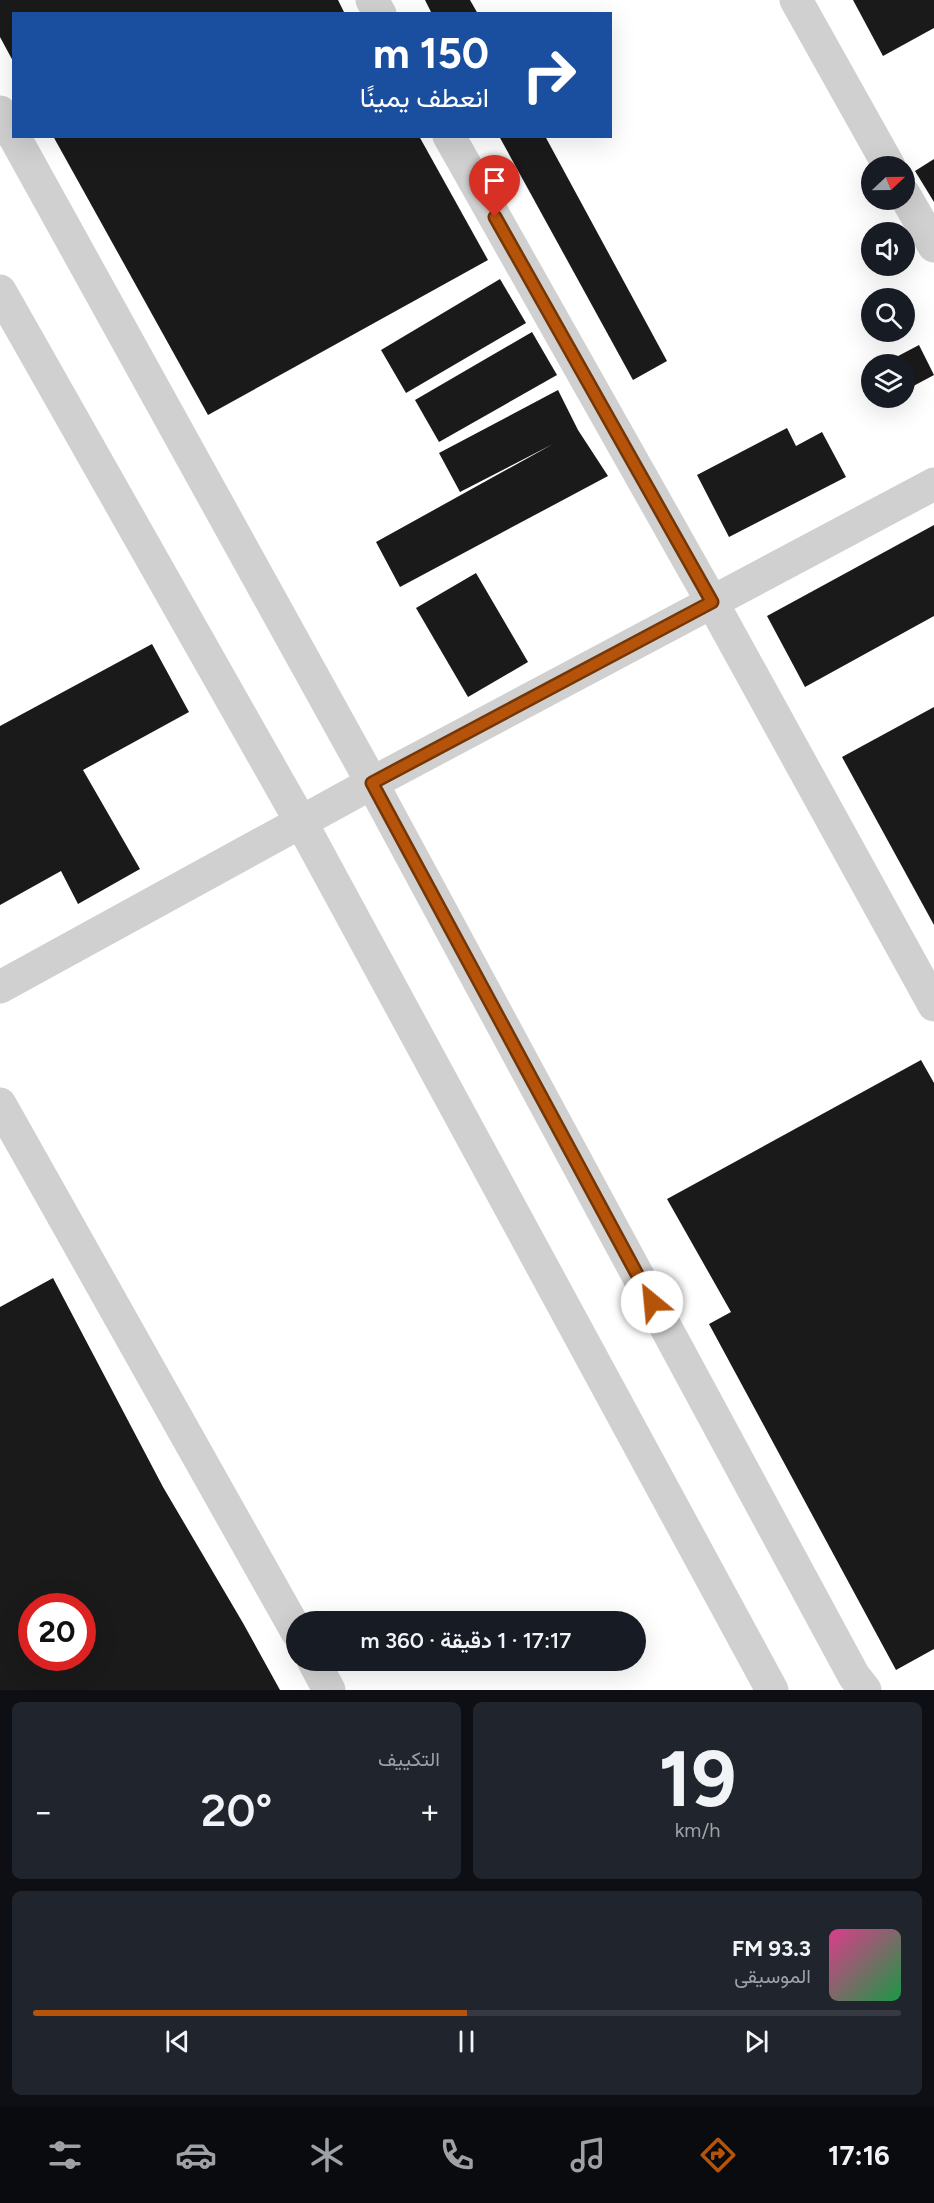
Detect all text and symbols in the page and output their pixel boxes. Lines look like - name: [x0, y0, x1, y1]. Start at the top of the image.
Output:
- text: 150 m: [373, 28, 489, 79]
- icon: right: [510, 36, 588, 114]
- text: انعطف يمينًا: [360, 81, 489, 114]
- pin: [469, 155, 520, 217]
- north arrow: [861, 156, 915, 210]
- map controls: [861, 156, 915, 408]
- icon: arrive: [478, 164, 511, 197]
- button: sound: [861, 222, 915, 276]
- button: search: [861, 288, 915, 342]
- button: layers: [861, 354, 915, 408]
- position arrow: [620, 1270, 684, 1334]
- speed limit sign: 20: [18, 1593, 96, 1671]
- text: 17:17 · 1 دقيقة · 360 m: [361, 1627, 571, 1654]
- text: 19: [658, 1732, 737, 1826]
- text: التكييف: [378, 1747, 440, 1771]
- text: 20°: [201, 1783, 272, 1837]
- text: −: [33, 1792, 54, 1831]
- text: +: [419, 1792, 440, 1831]
- text: km/h: [675, 1818, 720, 1842]
- text: 93.3 FM: [732, 1935, 811, 1962]
- text: الموسيقى: [734, 1964, 811, 1988]
- icon: previous: [161, 2025, 194, 2058]
- icon: pause: [450, 2025, 483, 2058]
- icon: next: [740, 2025, 773, 2058]
- icon: filters: [44, 2134, 86, 2176]
- icon: car: [175, 2134, 217, 2176]
- icon: climate: [306, 2134, 348, 2176]
- icon: phone: [436, 2134, 478, 2176]
- icon: music: [567, 2134, 609, 2176]
- icon: directions: [697, 2134, 739, 2176]
- text: 17:16: [828, 2139, 890, 2172]

